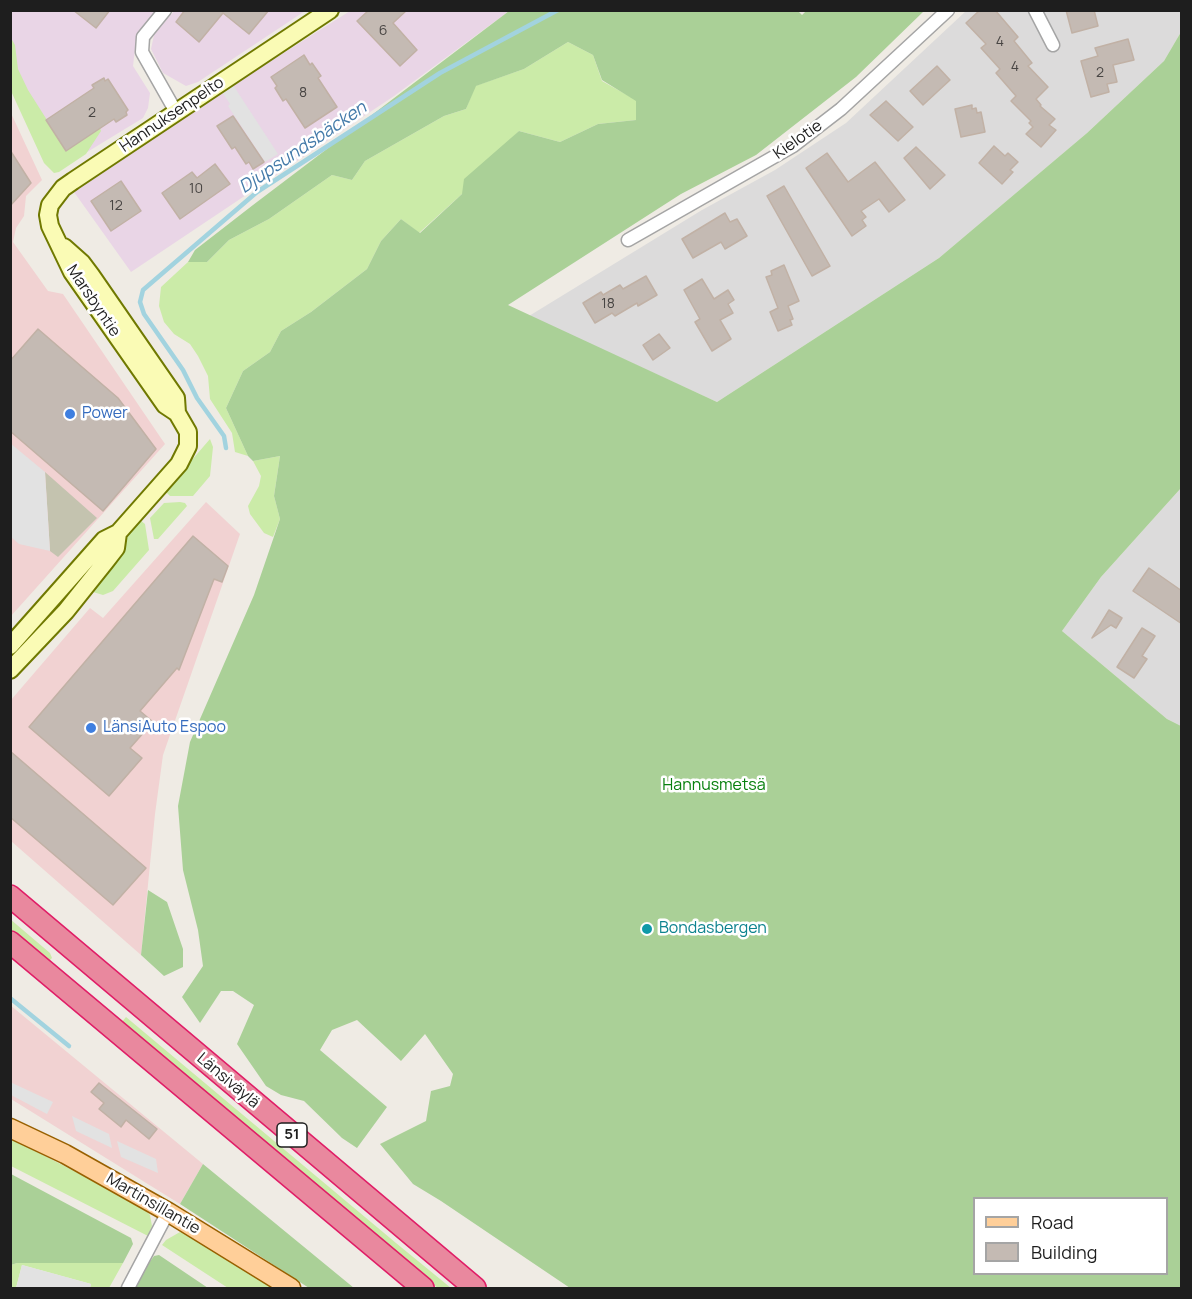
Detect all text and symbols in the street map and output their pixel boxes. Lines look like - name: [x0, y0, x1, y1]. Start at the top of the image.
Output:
- house number: 6: [379, 23, 387, 39]
- house number: 4: [996, 34, 1004, 50]
- house number: 4: [1011, 59, 1019, 75]
- house number: 2: [1096, 65, 1104, 81]
- street label: Hannuksenpelto: [116, 73, 228, 157]
- house number: 8: [299, 85, 307, 101]
- water label: Djupsundsbäcken: [235, 97, 371, 199]
- house number: 2: [88, 105, 96, 121]
- street label: Kielotie: [770, 116, 826, 164]
- house number: 10: [189, 181, 203, 197]
- house number: 12: [109, 198, 123, 214]
- street label: Marsbyntie: [62, 261, 124, 341]
- house number: 18: [601, 296, 615, 312]
- place label: Power: [82, 404, 128, 424]
- marker: Power: [63, 407, 77, 421]
- place label: LänsiAuto Espoo: [103, 718, 226, 738]
- marker: LänsiAuto Espoo: [84, 721, 98, 735]
- park label: Hannusmetsä: [662, 776, 766, 796]
- place label: Bondasbergen: [659, 919, 767, 939]
- marker: Bondasbergen: [640, 922, 654, 936]
- street label: Länsiväylä: [193, 1049, 263, 1113]
- road number: 51: [277, 1123, 307, 1147]
- street label: Martinsillantie: [103, 1169, 203, 1239]
- legend: [973, 1197, 1168, 1275]
- text: Road: [1031, 1210, 1074, 1234]
- text: Building: [1031, 1240, 1097, 1264]

